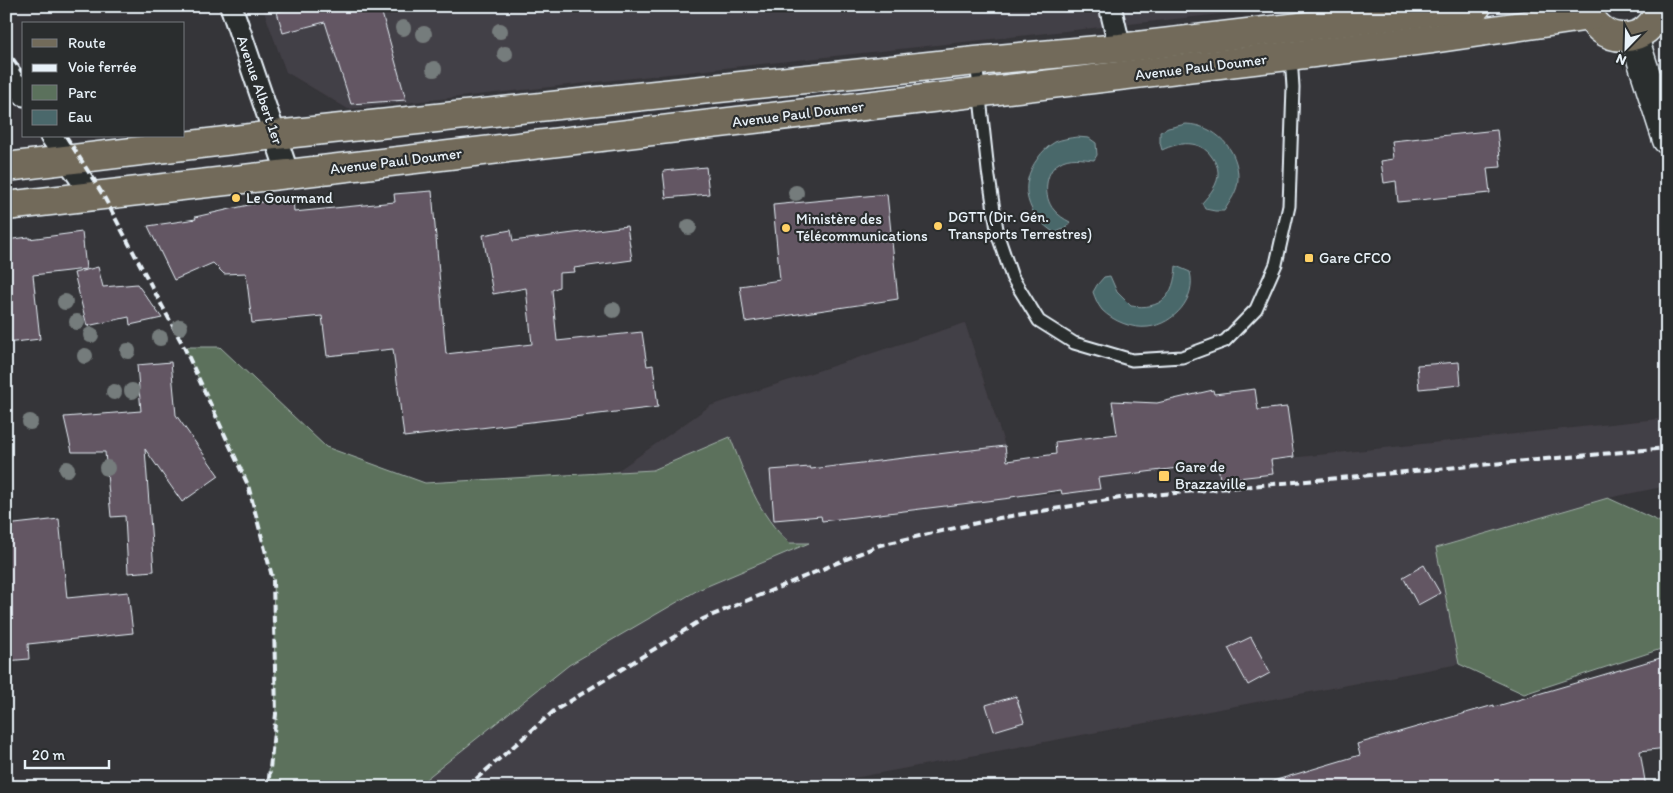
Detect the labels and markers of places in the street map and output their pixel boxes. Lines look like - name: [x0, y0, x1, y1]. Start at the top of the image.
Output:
- place label: Le Gourmand: [246, 189, 334, 207]
- marker: Le Gourmand: [230, 192, 242, 204]
- place label: DGTT (Dir. Gén. Transports Terrestres): [948, 208, 1092, 243]
- place label: Ministère des Télécommunications: [796, 210, 928, 245]
- marker: DGTT (Dir. Gén. Transports Terrestres): [932, 220, 944, 232]
- marker: Ministère des Télécommunications: [780, 222, 792, 234]
- place label: Gare CFCO: [1319, 249, 1392, 267]
- marker: Gare CFCO: [1303, 252, 1315, 264]
- place label: Gare de Brazzaville: [1175, 458, 1246, 493]
- marker: Gare de Brazzaville: [1157, 469, 1171, 483]

